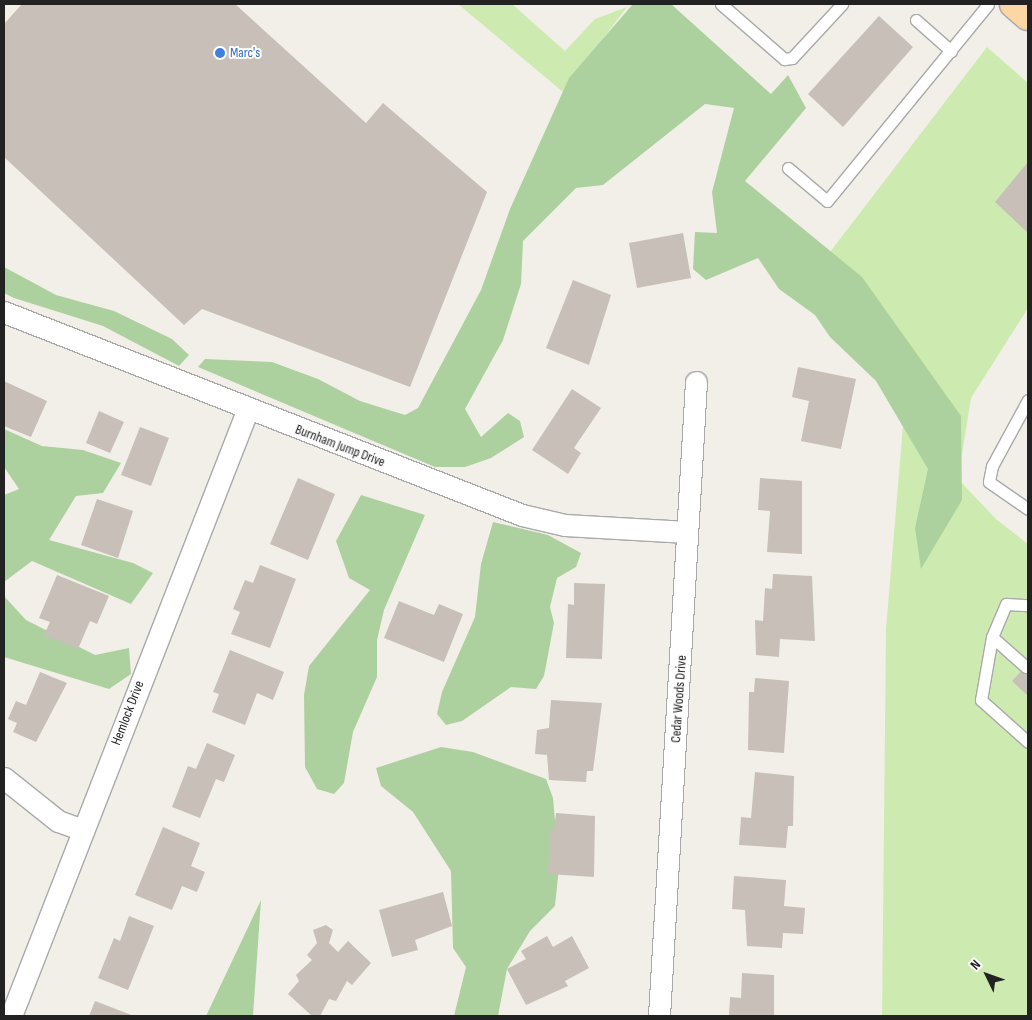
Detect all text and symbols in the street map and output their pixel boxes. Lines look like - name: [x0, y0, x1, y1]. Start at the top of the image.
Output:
- place label: Marc's: [230, 45, 260, 61]
- marker: Marc's: [214, 47, 226, 59]
- street label: Burnham Jump Drive: [293, 421, 387, 471]
- street label: Cedar Woods Drive: [668, 655, 690, 743]
- street label: Hemlock Drive: [108, 678, 148, 748]
- north arrow: [962, 950, 1012, 1000]
- text: N: [967, 956, 984, 973]

